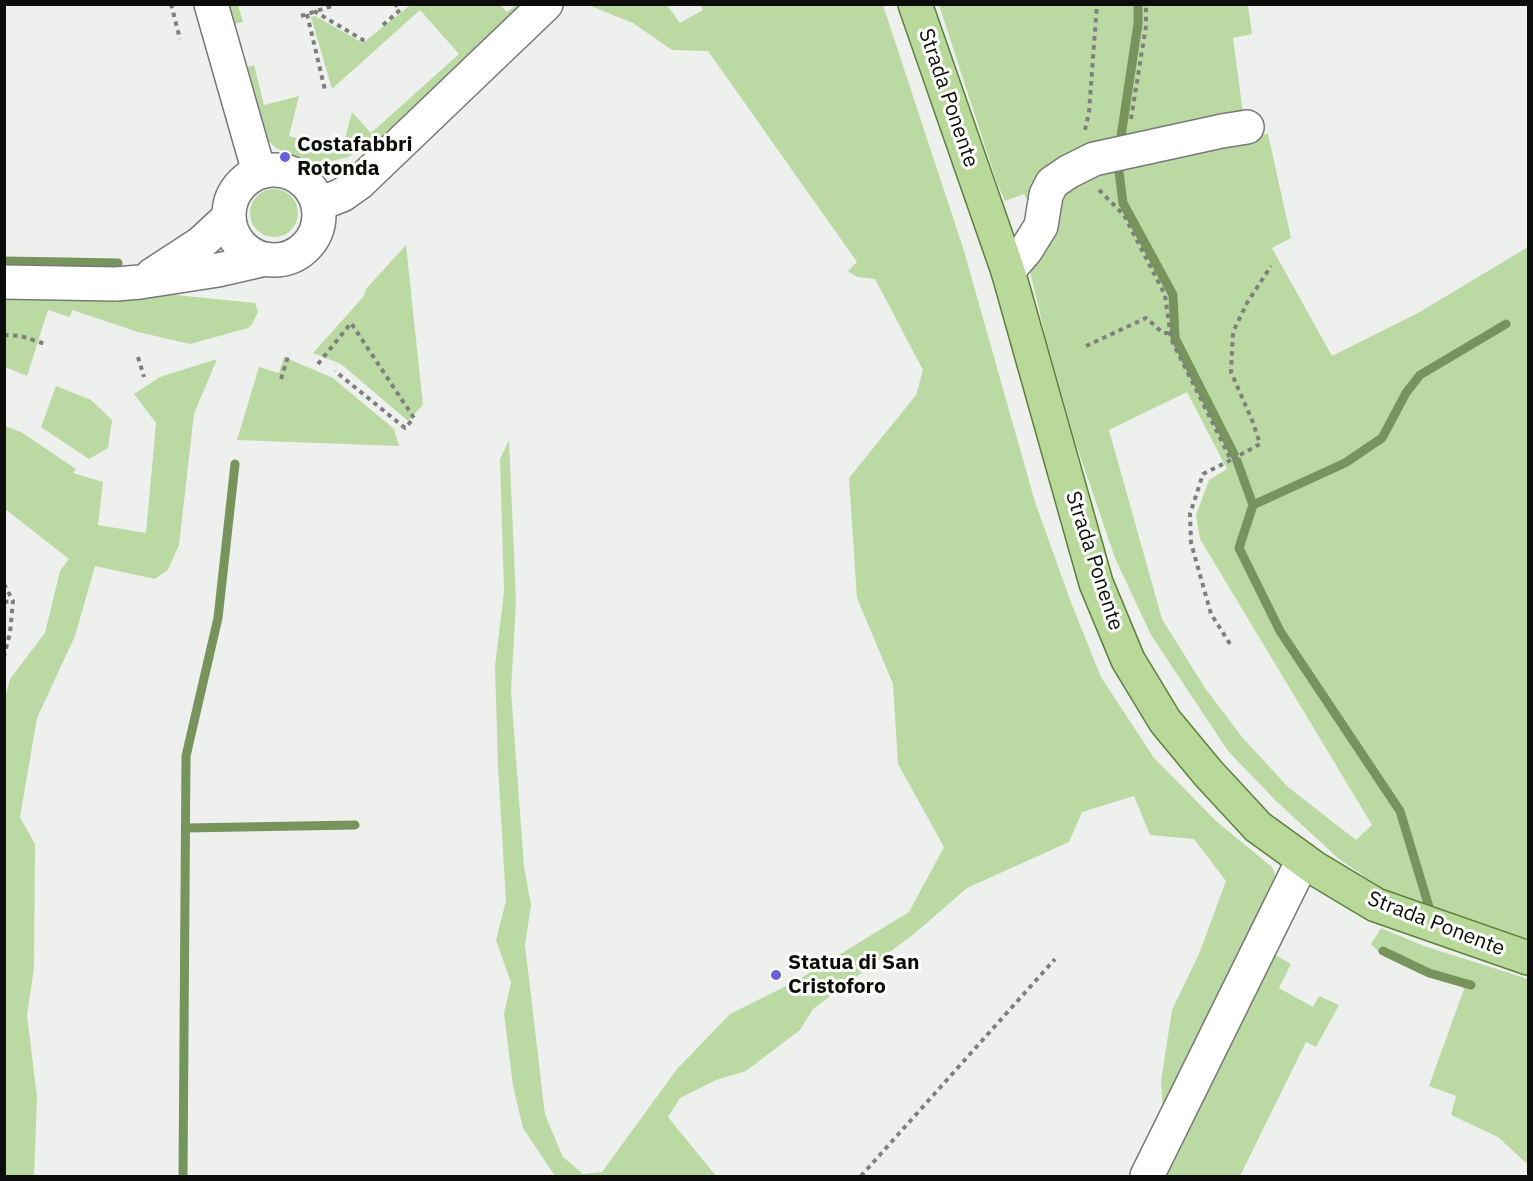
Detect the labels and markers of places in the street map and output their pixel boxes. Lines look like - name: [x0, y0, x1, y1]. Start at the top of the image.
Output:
- place label: Costafabbri Rotonda: [297, 132, 412, 182]
- marker: Costafabbri Rotonda: [278, 150, 292, 164]
- place label: Statua di San Cristoforo: [788, 950, 920, 1000]
- marker: Statua di San Cristoforo: [769, 968, 783, 982]

